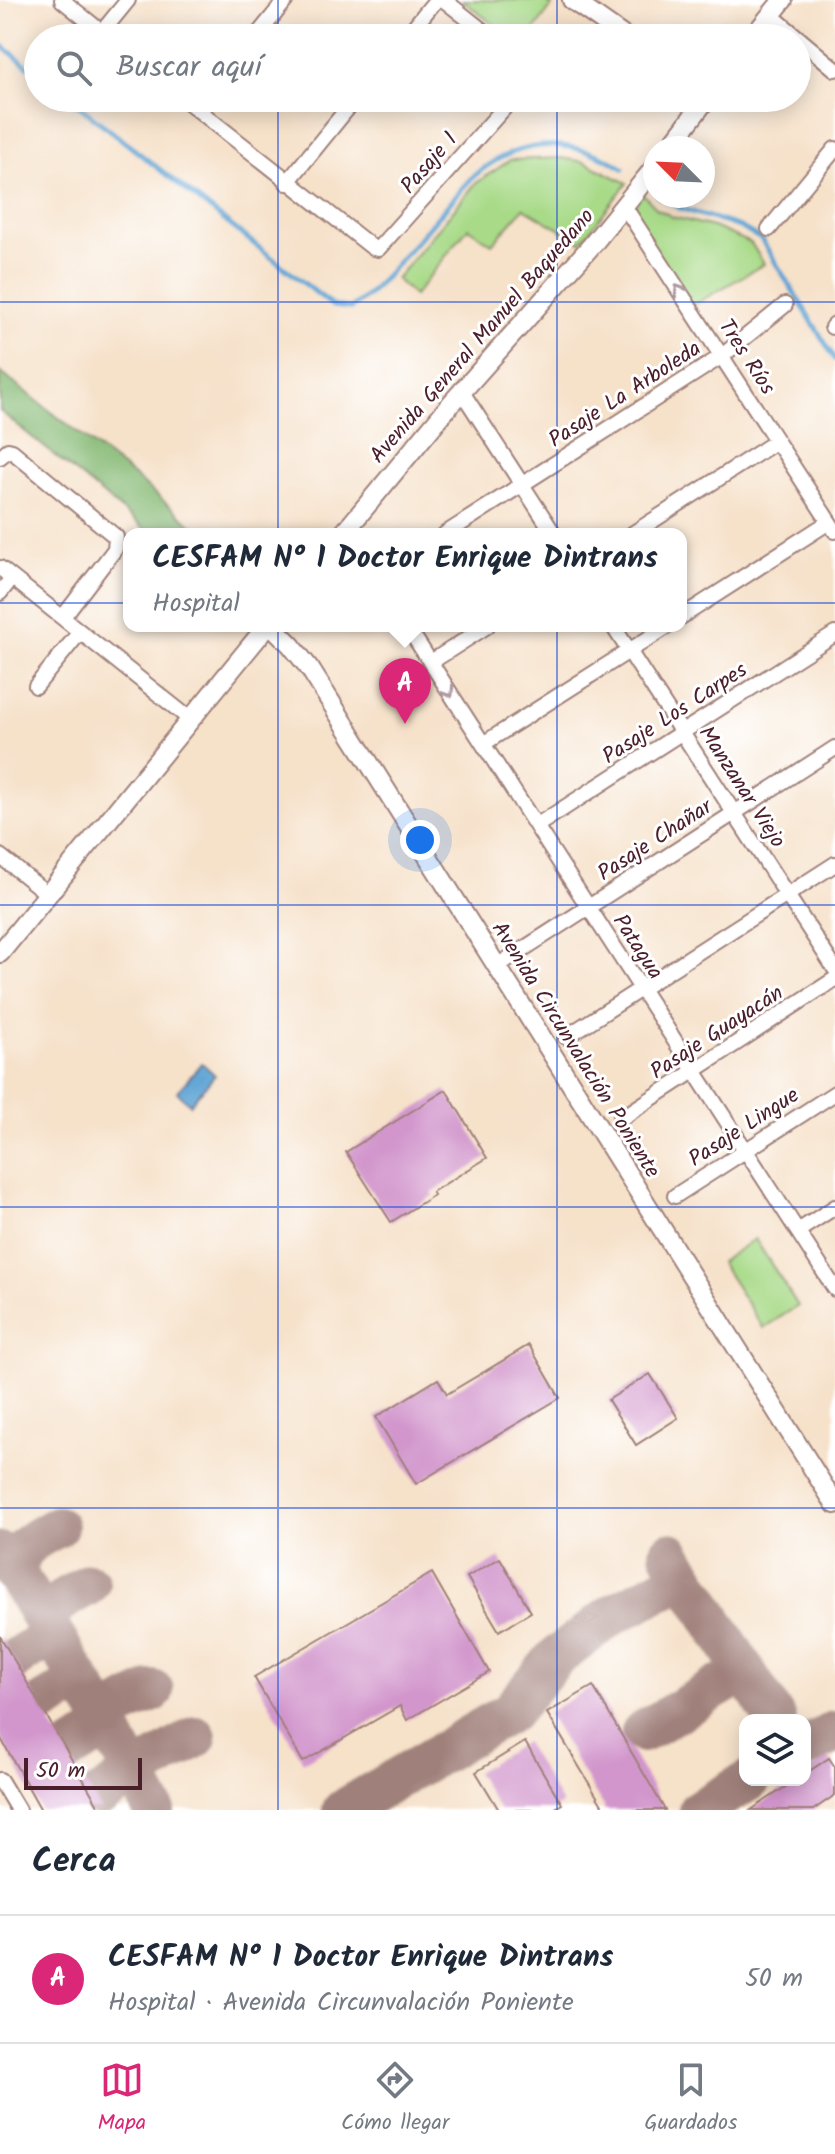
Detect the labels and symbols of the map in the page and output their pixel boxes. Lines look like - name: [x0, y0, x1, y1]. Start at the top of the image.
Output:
- street label: Pasaje 1: [393, 125, 467, 203]
- north arrow: [643, 136, 715, 208]
- street label: Avenida General Manuel Baquedano: [362, 201, 604, 472]
- one-way arrow: [674, 285, 689, 299]
- street label: Tres Ríos: [708, 312, 784, 403]
- street label: Pasaje La Arboleda: [542, 332, 709, 458]
- street label: Pasaje Los Carpes: [596, 654, 755, 774]
- pin: A: [379, 658, 431, 724]
- one-way arrow: [440, 683, 455, 697]
- street label: Manzanar Viejo: [688, 719, 794, 856]
- street label: Pasaje Chañar: [591, 790, 721, 891]
- your location: [400, 820, 440, 860]
- street label: Patagua: [602, 907, 671, 987]
- street label: Avenida Circunvalación Poniente: [481, 915, 669, 1186]
- street label: Pasaje Guayacán: [644, 977, 791, 1089]
- street label: Pasaje Lingue: [682, 1079, 807, 1177]
- scale bar: [24, 1754, 142, 1790]

